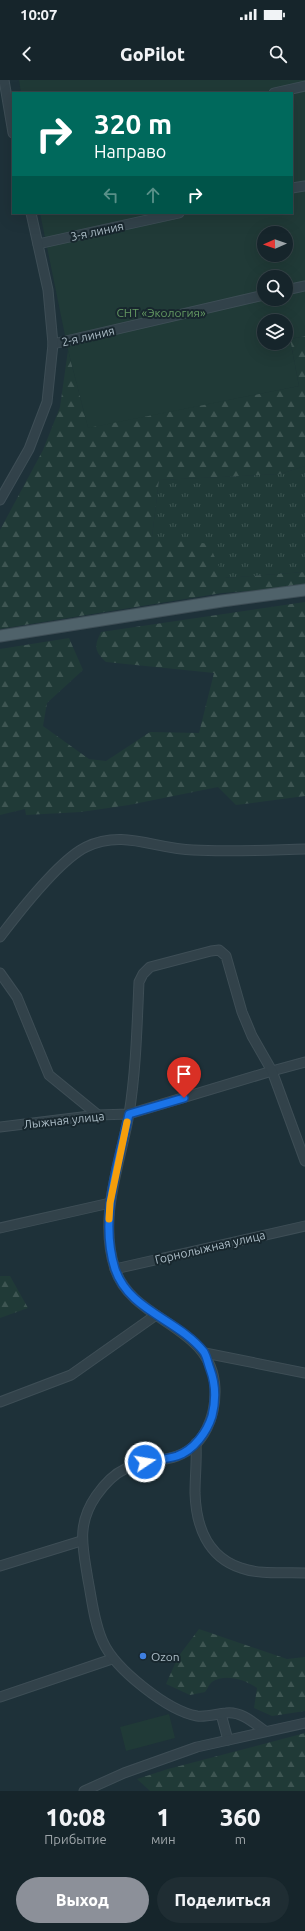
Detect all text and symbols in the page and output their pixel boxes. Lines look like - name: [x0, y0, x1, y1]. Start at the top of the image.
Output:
- text: 10:07: [20, 6, 58, 23]
- icon: back: [16, 43, 38, 65]
- icon: search: [267, 43, 289, 65]
- text: GoPilot: [120, 44, 185, 64]
- icon: right: [28, 108, 80, 160]
- text: 320 m: [94, 108, 172, 139]
- text: Направо: [94, 141, 166, 161]
- icon: left: [100, 184, 122, 206]
- icon: ahead: [142, 184, 164, 206]
- icon: right: [184, 184, 206, 206]
- street label: 3-я линия: [69, 219, 125, 243]
- north arrow: [257, 226, 293, 262]
- map controls: [257, 226, 293, 350]
- button: search: [257, 270, 293, 306]
- park label: СНТ «Экология»: [116, 306, 206, 319]
- button: layers: [257, 314, 293, 350]
- street label: 2-я линия: [60, 324, 116, 348]
- pin: [167, 1057, 201, 1098]
- icon: arrive: [173, 1063, 195, 1085]
- street label: Лыжная улица: [23, 1109, 105, 1131]
- street label: Горнолыжная улица: [154, 1228, 266, 1266]
- position arrow: [124, 1441, 166, 1483]
- place label: Ozon: [151, 1650, 180, 1663]
- marker: Ozon: [138, 1651, 148, 1661]
- text: 10:08: [45, 1804, 105, 1831]
- text: 1: [157, 1804, 170, 1831]
- text: 360: [220, 1804, 261, 1831]
- text: Прибытие: [44, 1832, 107, 1846]
- text: мин: [151, 1832, 176, 1846]
- text: m: [235, 1832, 246, 1846]
- button: Выход: [16, 1877, 149, 1923]
- button: Поделиться: [157, 1877, 289, 1923]

